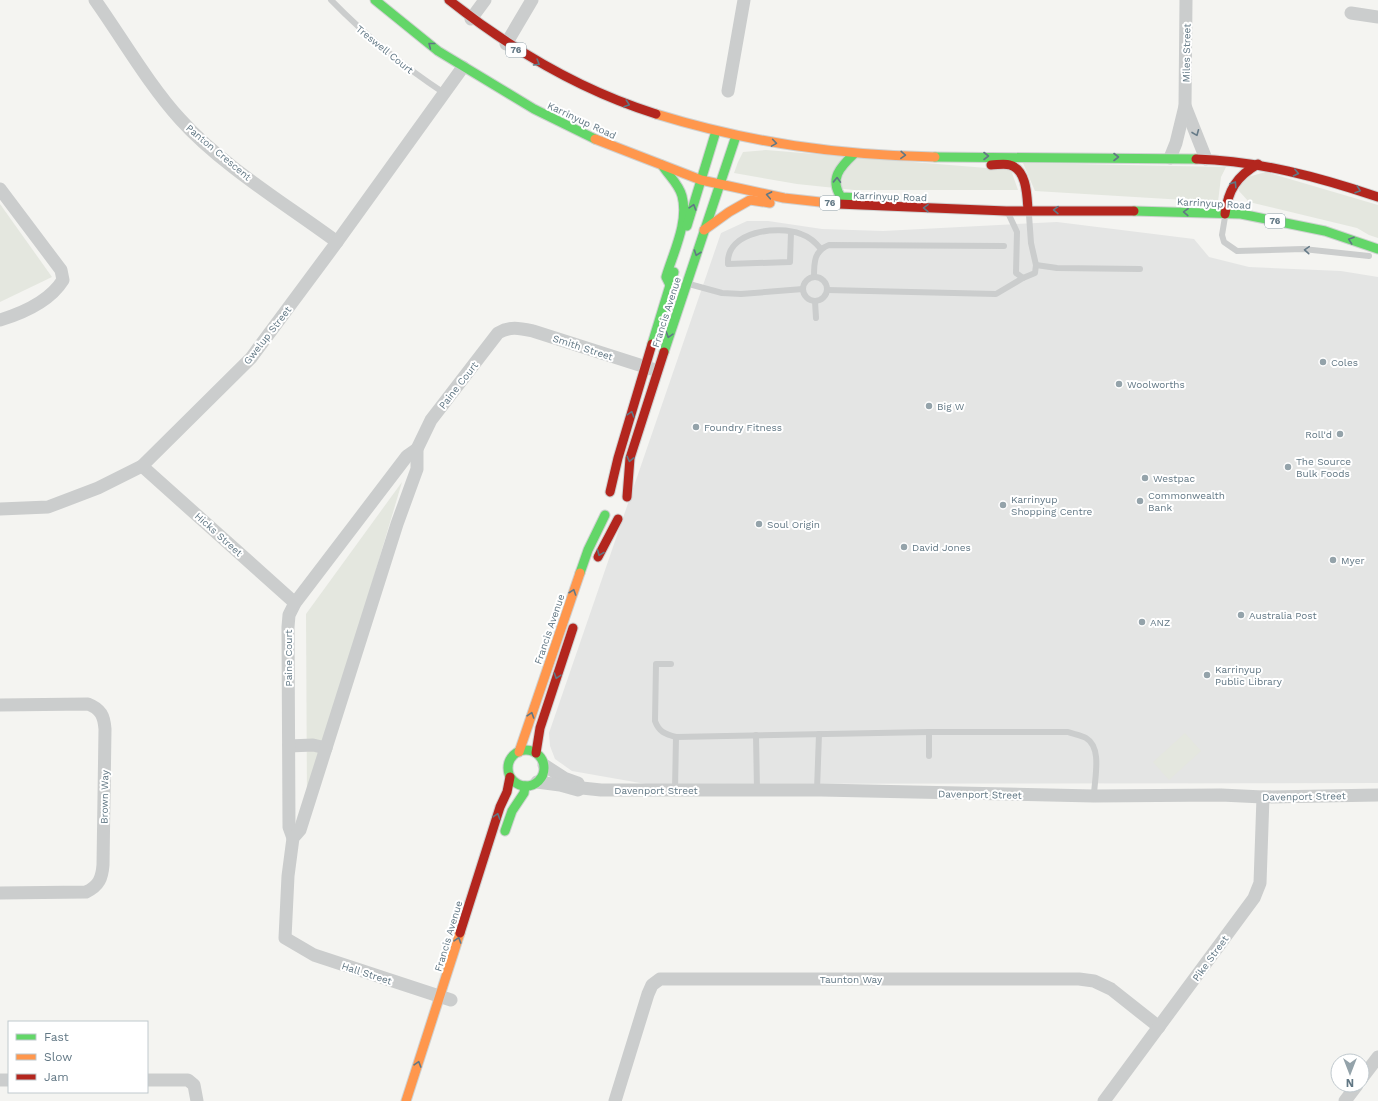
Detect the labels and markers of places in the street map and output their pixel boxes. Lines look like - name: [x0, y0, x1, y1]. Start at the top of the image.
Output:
- marker: Coles: [1318, 357, 1328, 367]
- place label: Coles: [1331, 357, 1358, 368]
- marker: Woolworths: [1114, 379, 1124, 389]
- place label: Woolworths: [1127, 379, 1185, 390]
- marker: Big W: [924, 401, 934, 411]
- place label: Big W: [937, 401, 965, 412]
- marker: Foundry Fitness: [691, 422, 701, 432]
- place label: Foundry Fitness: [704, 422, 782, 433]
- place label: Roll'd: [1305, 429, 1332, 440]
- marker: Roll'd: [1335, 429, 1345, 439]
- place label: The Source Bulk Foods: [1296, 456, 1351, 479]
- marker: The Source Bulk Foods: [1283, 462, 1293, 472]
- marker: Westpac: [1140, 473, 1150, 483]
- place label: Westpac: [1153, 473, 1195, 484]
- place label: Commonwealth Bank: [1148, 490, 1225, 513]
- place label: Karrinyup Shopping Centre: [1011, 494, 1093, 517]
- marker: Commonwealth Bank: [1135, 496, 1145, 506]
- marker: Karrinyup Shopping Centre: [998, 500, 1008, 510]
- marker: Soul Origin: [754, 519, 764, 529]
- place label: Soul Origin: [767, 519, 820, 530]
- marker: David Jones: [899, 542, 909, 552]
- place label: David Jones: [912, 542, 971, 553]
- marker: Myer: [1328, 555, 1338, 565]
- place label: Myer: [1341, 555, 1365, 566]
- marker: Australia Post: [1236, 610, 1246, 620]
- place label: Australia Post: [1249, 610, 1318, 621]
- marker: ANZ: [1137, 617, 1147, 627]
- place label: ANZ: [1150, 617, 1170, 628]
- place label: Karrinyup Public Library: [1215, 664, 1283, 687]
- marker: Karrinyup Public Library: [1202, 670, 1212, 680]

